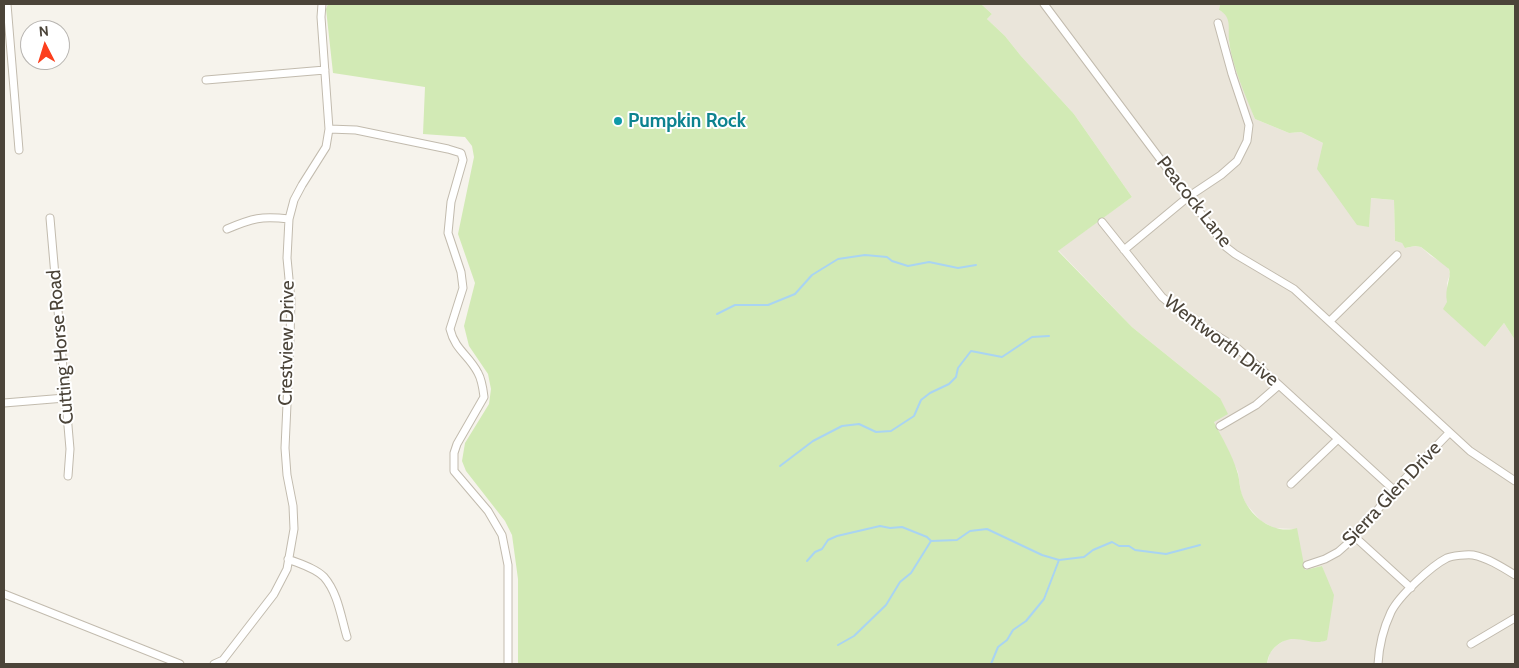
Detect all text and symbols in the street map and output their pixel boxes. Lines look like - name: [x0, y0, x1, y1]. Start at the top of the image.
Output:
- north arrow: [20, 20, 70, 70]
- text: N: [38, 22, 49, 40]
- place label: Pumpkin Rock: [628, 110, 746, 132]
- marker: Pumpkin Rock: [612, 115, 624, 127]
- street label: Peacock Lane: [1152, 152, 1236, 252]
- street label: Cutting Horse Road: [43, 269, 79, 425]
- street label: Crestview Drive: [275, 280, 299, 406]
- street label: Wentworth Drive: [1159, 291, 1283, 391]
- street label: Sierra Glen Drive: [1338, 437, 1446, 551]

